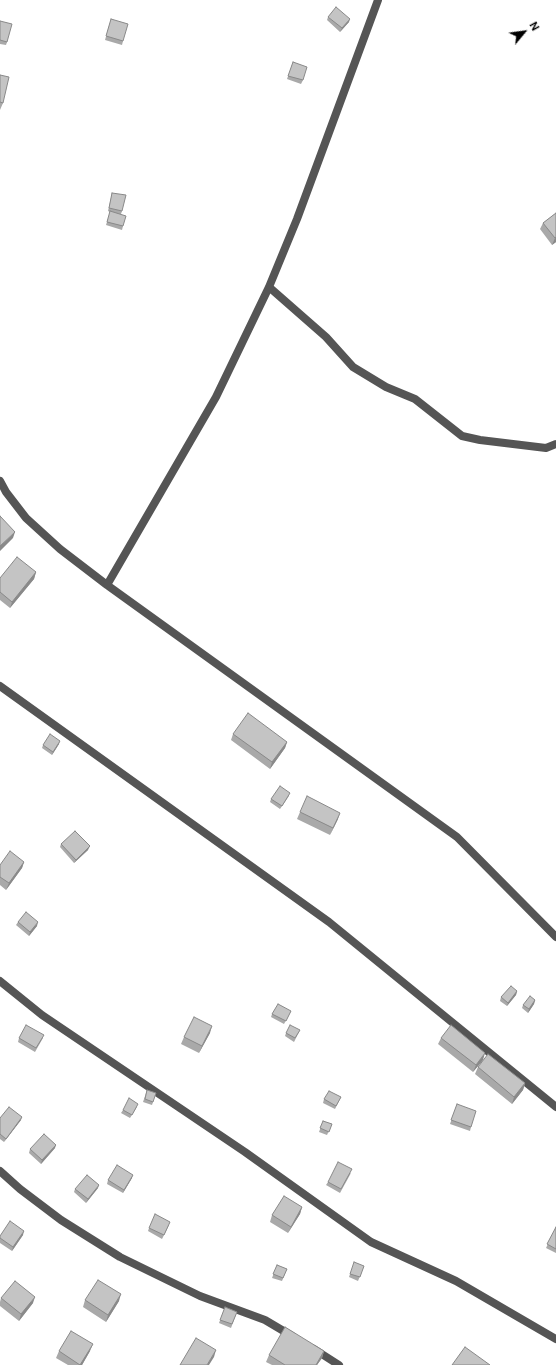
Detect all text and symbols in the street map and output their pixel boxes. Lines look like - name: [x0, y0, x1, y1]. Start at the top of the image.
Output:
- north arrow: [504, 12, 544, 52]
- text: N: [526, 19, 543, 33]

